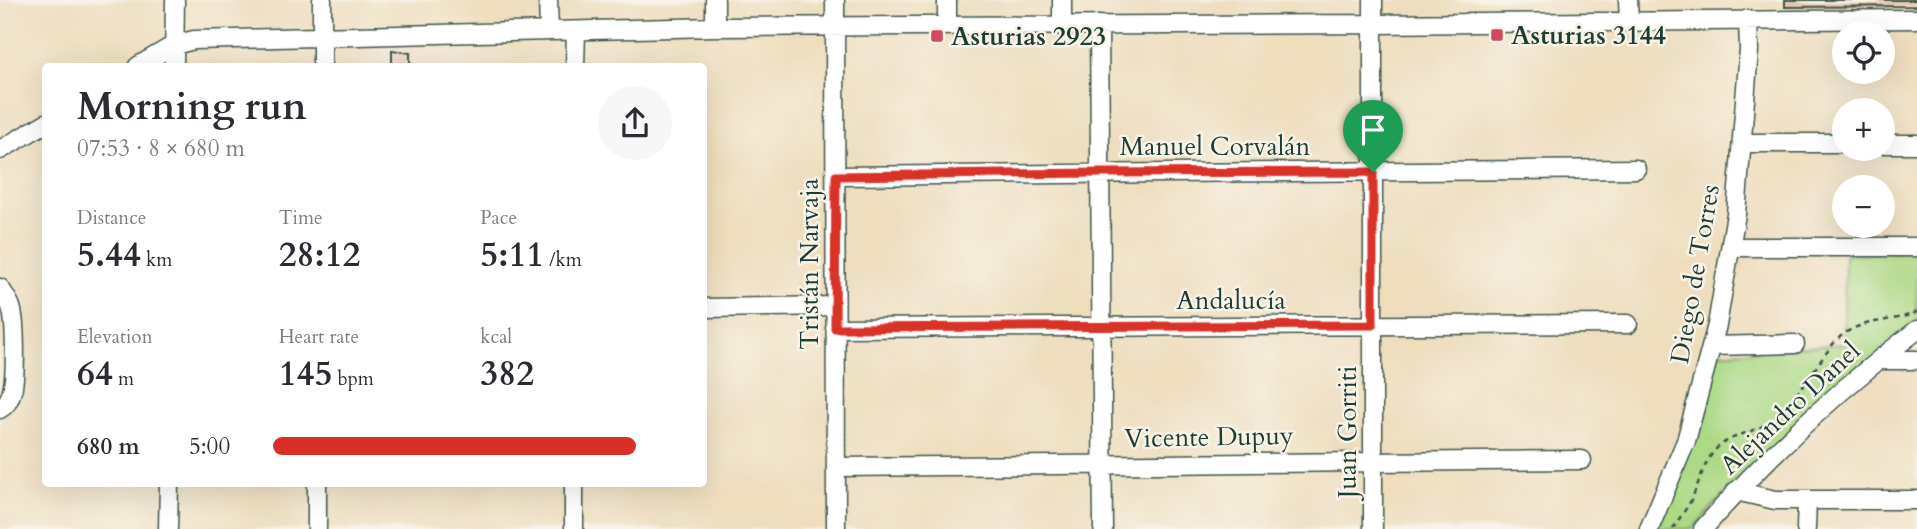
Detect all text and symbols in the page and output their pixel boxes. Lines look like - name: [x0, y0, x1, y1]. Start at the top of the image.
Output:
- place label: Asturias 3144: [1511, 18, 1666, 53]
- place label: Asturias 2923: [951, 19, 1106, 54]
- map controls: [1832, 21, 1895, 238]
- button: locate: [1832, 21, 1895, 84]
- marker: Asturias 3144: [1489, 27, 1505, 43]
- marker: Asturias 2923: [929, 28, 945, 44]
- text: Morning run: [77, 81, 307, 133]
- button: share: [598, 86, 672, 160]
- button: +: [1832, 98, 1895, 161]
- pin: [1343, 100, 1403, 172]
- icon: arrive: [1354, 111, 1392, 149]
- street label: Manuel Corvalán: [1120, 129, 1311, 164]
- text: 07:53 · 8 × 680 m: [77, 133, 245, 164]
- button: −: [1832, 175, 1895, 238]
- street label: Tristán Narvaja: [792, 178, 827, 350]
- street label: Diego de Torres: [1662, 182, 1728, 366]
- text: Distance: [77, 205, 146, 231]
- text: Time: [279, 205, 323, 231]
- text: Pace: [480, 205, 517, 231]
- text: 5.44: [77, 231, 141, 279]
- text: 28:12: [279, 231, 361, 279]
- text: 5:11: [480, 231, 544, 279]
- text: km: [141, 247, 172, 273]
- text: /km: [544, 247, 582, 273]
- street label: Andalucía: [1176, 283, 1286, 318]
- text: Elevation: [77, 324, 152, 350]
- text: Heart rate: [279, 324, 359, 350]
- text: kcal: [480, 324, 512, 350]
- street label: Alejandro Danel: [1712, 333, 1868, 482]
- text: 64: [77, 350, 113, 398]
- text: 145: [279, 350, 332, 398]
- text: 382: [480, 350, 534, 398]
- text: m: [113, 366, 134, 392]
- text: bpm: [332, 366, 374, 392]
- street label: Juan Gorriti: [1330, 366, 1365, 502]
- street label: Vicente Dupuy: [1124, 418, 1294, 456]
- text: 680 m: [77, 431, 140, 462]
- text: 5:00: [189, 431, 230, 462]

